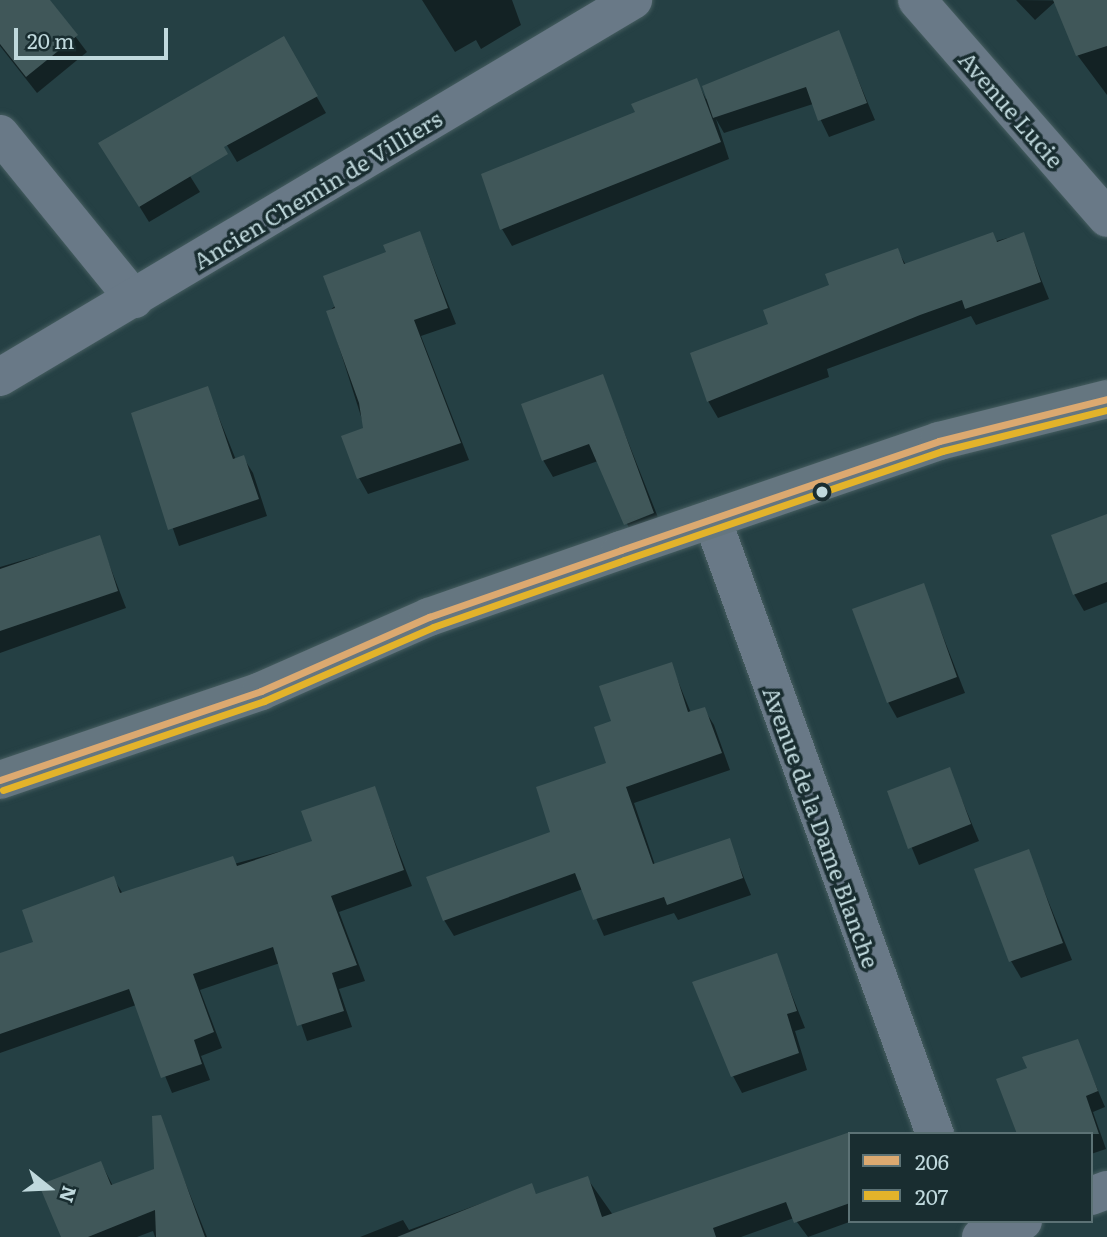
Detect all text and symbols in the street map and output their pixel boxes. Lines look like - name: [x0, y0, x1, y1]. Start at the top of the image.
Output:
- scale bar: [18, 14, 172, 58]
- text: 20 m: [27, 24, 74, 55]
- street label: Avenue Lucie: [954, 45, 1070, 173]
- street label: Ancien Chemin de Villiers: [188, 104, 446, 274]
- unlabelled marker: [815, 485, 829, 499]
- street label: Avenue de la Dame Blanche: [758, 683, 886, 971]
- legend: [848, 1132, 1093, 1223]
- text: 206: [915, 1145, 949, 1176]
- north arrow: [14, 1153, 84, 1223]
- text: 207: [915, 1180, 948, 1211]
- text: N: [53, 1183, 85, 1206]

